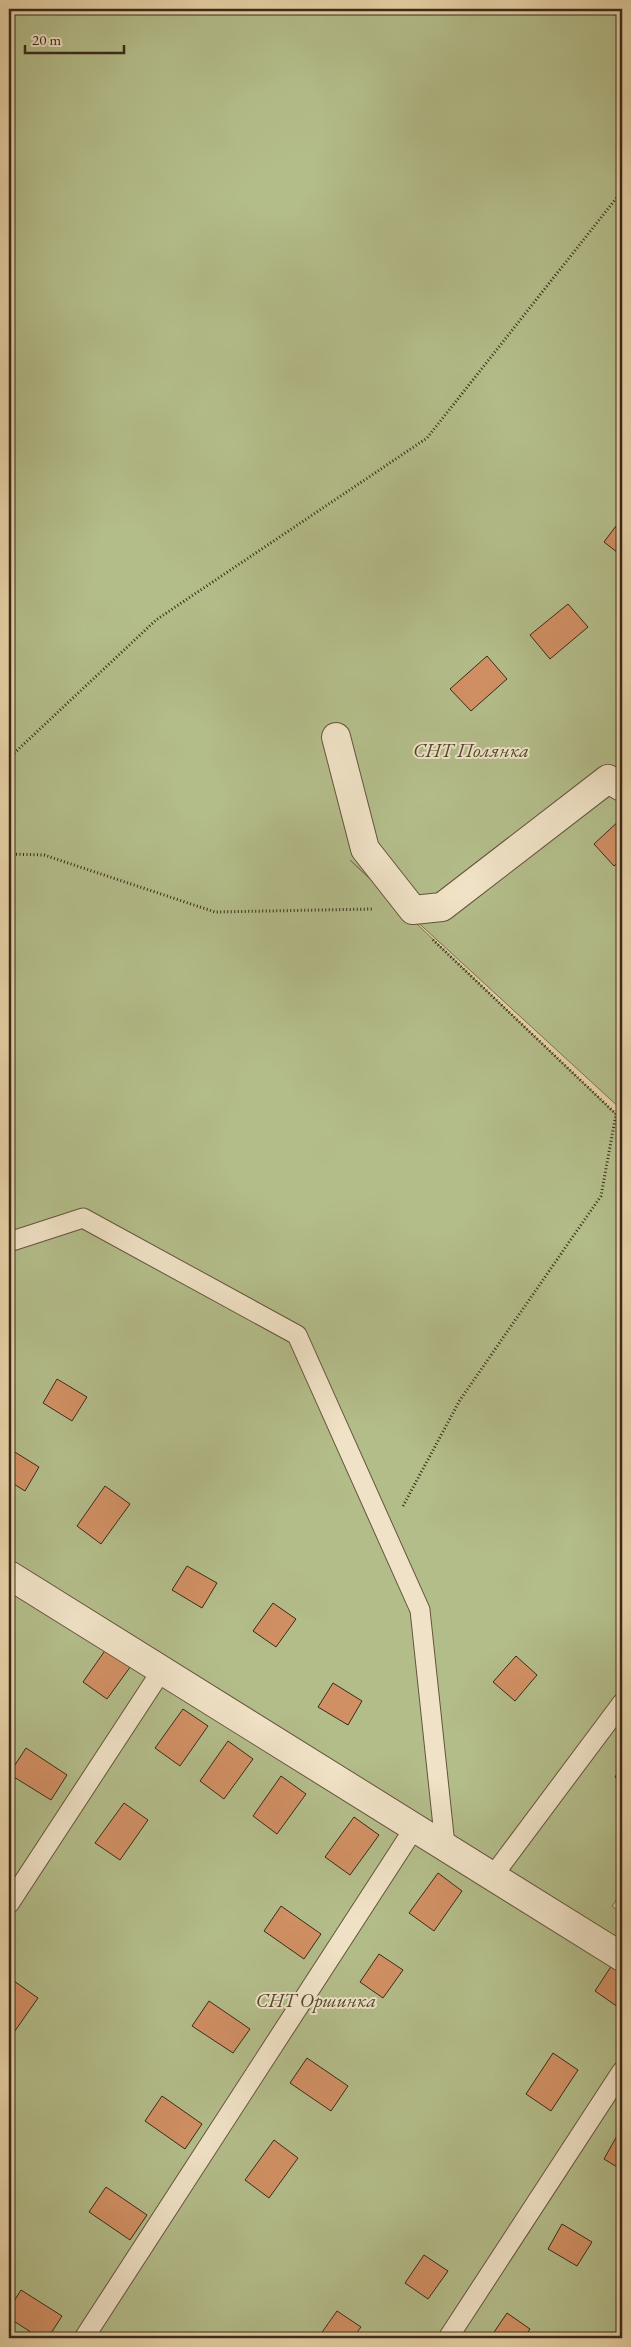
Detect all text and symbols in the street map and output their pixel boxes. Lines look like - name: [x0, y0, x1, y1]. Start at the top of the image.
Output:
- scale bar: [25, 22, 124, 54]
- text: 20 m: [32, 30, 61, 49]
- park label: СНТ Полянка: [413, 737, 529, 763]
- park label: СНТ Оршинка: [256, 1987, 376, 2013]

